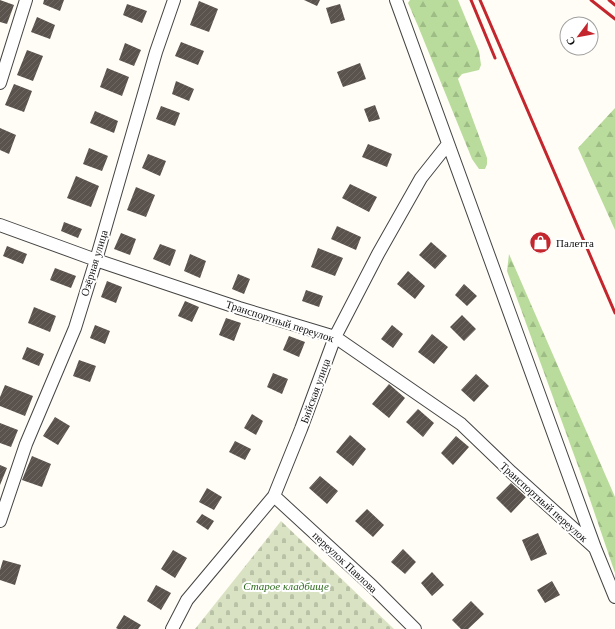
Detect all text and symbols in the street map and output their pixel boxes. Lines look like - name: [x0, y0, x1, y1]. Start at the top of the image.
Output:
- north arrow: [559, 16, 599, 56]
- text: С: [563, 35, 578, 48]
- street label: Озёрная улица: [78, 228, 110, 297]
- shop icon: Палетта: [528, 230, 554, 256]
- place label: Палетта: [556, 237, 594, 249]
- street label: Транспортный переулок: [224, 298, 336, 344]
- street label: Бийская улица: [298, 357, 332, 425]
- street label: Транспортный переулок: [498, 460, 591, 545]
- street label: переулок Павлова: [310, 529, 380, 595]
- park label: Старое кладбище: [243, 580, 329, 592]

